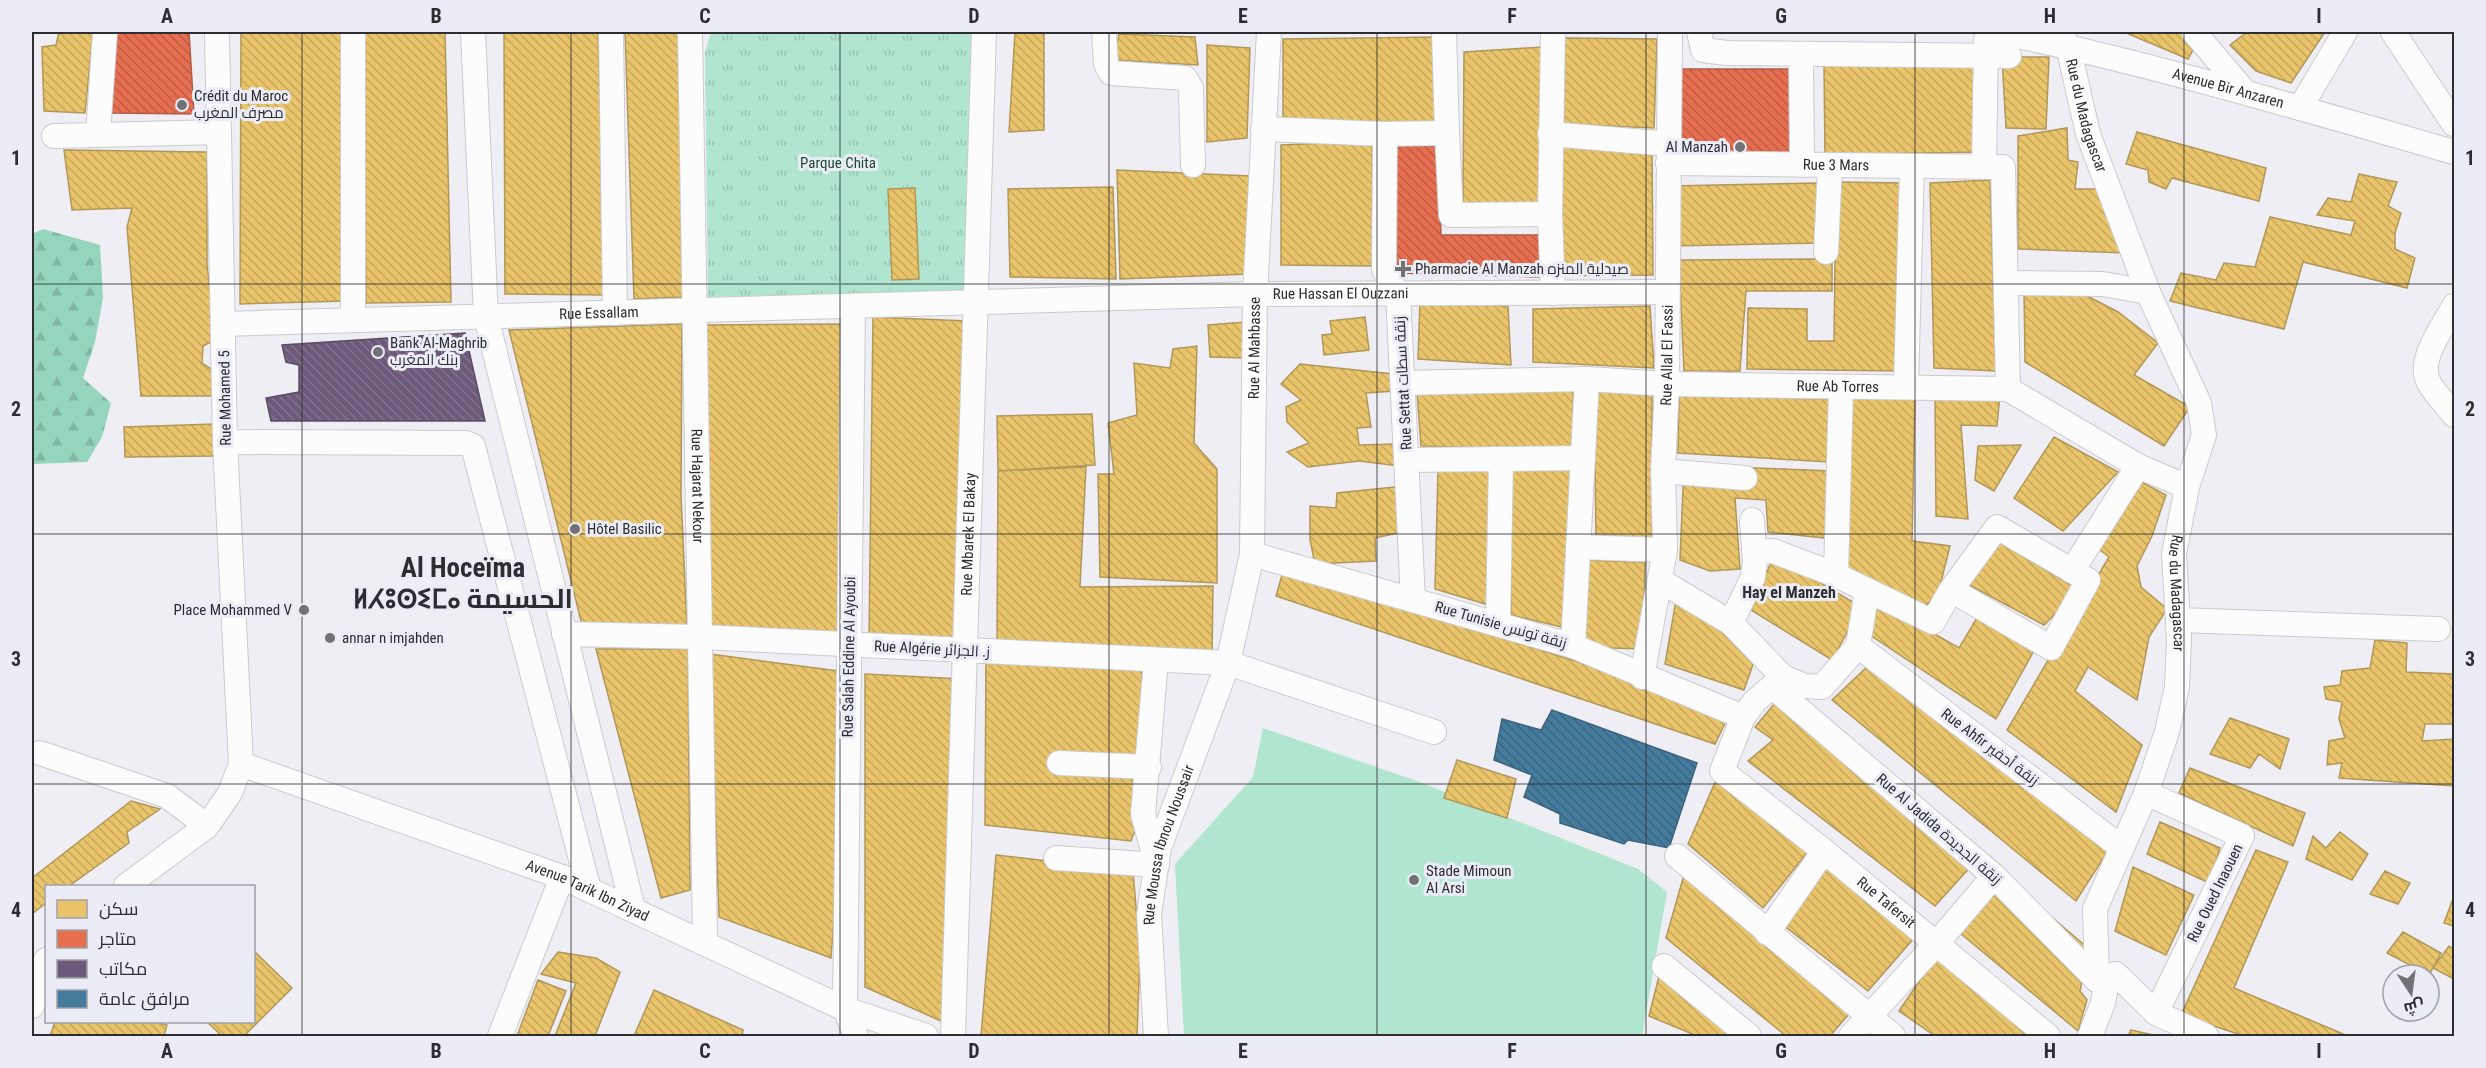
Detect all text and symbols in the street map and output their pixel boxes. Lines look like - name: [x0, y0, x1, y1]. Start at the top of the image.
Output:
- text: A: [161, 4, 173, 28]
- text: B: [430, 4, 442, 28]
- text: C: [699, 4, 711, 28]
- text: D: [968, 4, 980, 28]
- text: E: [1238, 4, 1248, 28]
- text: F: [1507, 4, 1517, 28]
- text: G: [1775, 4, 1787, 28]
- text: H: [2044, 4, 2056, 28]
- text: I: [2316, 4, 2322, 28]
- street label: Rue du Madagascar: [2062, 57, 2111, 175]
- street label: Avenue Bir Anzaren: [2170, 64, 2286, 112]
- place label: Crédit du Maroc مصرف المغرب: [194, 87, 288, 122]
- marker: Crédit du Maroc مصرف المغرب: [175, 98, 189, 112]
- place label: Al Manzah: [1666, 138, 1728, 156]
- marker: Al Manzah: [1733, 140, 1747, 154]
- text: 1: [11, 146, 21, 170]
- text: 1: [2465, 146, 2475, 170]
- park label: Parque Chita: [800, 154, 876, 172]
- street label: Rue 3 Mars: [1803, 156, 1870, 174]
- place label: Pharmacie Al Manzah صيدلية المنزه: [1415, 260, 1629, 278]
- marker: Pharmacie Al Manzah صيدلية المنزه: [1396, 262, 1410, 276]
- street label: Rue Hassan El Ouzzani: [1273, 284, 1408, 303]
- street label: Rue Al Mahbasse: [1245, 297, 1264, 399]
- street label: Rue Essallam: [559, 303, 639, 323]
- street label: Rue Allal El Fassi: [1657, 305, 1677, 406]
- street label: Rue Settat زنقة سطات: [1391, 316, 1415, 450]
- place label: Bank Al-Maghrib بنك المغرب: [390, 334, 487, 369]
- marker: Bank Al-Maghrib بنك المغرب: [371, 345, 385, 359]
- street label: Rue Mohamed 5: [215, 350, 235, 446]
- street label: Rue Ab Torres: [1796, 377, 1879, 396]
- text: 2: [11, 397, 21, 421]
- text: 2: [2465, 397, 2475, 421]
- street label: Rue Hajarat Nekour: [688, 428, 707, 544]
- street label: Rue Mbarek El Bakay: [958, 472, 979, 596]
- place label: Hôtel Basilic: [587, 520, 662, 538]
- marker: Hôtel Basilic: [568, 522, 582, 536]
- street label: Rue du Madagascar: [2165, 533, 2188, 652]
- district label: Al Hoceïma ⵍⵃⵓⵙⵉⵎⴰ الحسيمة: [353, 552, 573, 615]
- street label: Rue Salah Eddine Al Ayoubi: [839, 576, 859, 738]
- district label: Hay el Manzeh: [1742, 583, 1836, 602]
- street label: Rue Tunisie زنقة تونس: [1433, 598, 1569, 653]
- place label: Place Mohammed V: [173, 601, 293, 619]
- marker: Place Mohammed V: [297, 603, 311, 617]
- place label: annar n imjahden: [342, 629, 444, 647]
- marker: annar n imjahden: [323, 631, 337, 645]
- street label: Rue Algérie ز. الجزائر: [873, 637, 991, 661]
- text: 3: [11, 647, 21, 671]
- text: 3: [2465, 647, 2475, 671]
- street label: Rue Ahfir زنقة أحفير: [1938, 704, 2043, 790]
- street label: Rue Moussa Ibnou Noussair: [1140, 762, 1198, 926]
- street label: Rue Al Jadida زنقة الجديدة: [1873, 770, 2005, 888]
- street label: Rue Oued Inaouen: [2183, 841, 2247, 945]
- street label: Avenue Tarik Ibn Ziyad: [523, 856, 652, 925]
- place label: Stade Mimoun Al Arsi: [1426, 862, 1511, 897]
- marker: Stade Mimoun Al Arsi: [1407, 873, 1421, 887]
- street label: Rue Tafersit: [1853, 873, 1919, 932]
- legend: [45, 885, 255, 1023]
- text: 4: [11, 898, 21, 922]
- text: سكن: [99, 898, 138, 920]
- text: 4: [2465, 898, 2475, 922]
- text: متاجر: [98, 928, 137, 950]
- text: مكاتب: [99, 958, 147, 979]
- north arrow: [2381, 963, 2441, 1023]
- text: مرافق عامة: [99, 988, 190, 1011]
- text: ش: [2402, 996, 2426, 1019]
- text: A: [161, 1039, 173, 1063]
- text: B: [430, 1039, 442, 1063]
- text: C: [699, 1039, 711, 1063]
- text: D: [968, 1039, 980, 1063]
- text: E: [1238, 1039, 1248, 1063]
- text: F: [1507, 1039, 1517, 1063]
- text: G: [1775, 1039, 1787, 1063]
- text: H: [2044, 1039, 2056, 1063]
- text: I: [2316, 1039, 2322, 1063]

